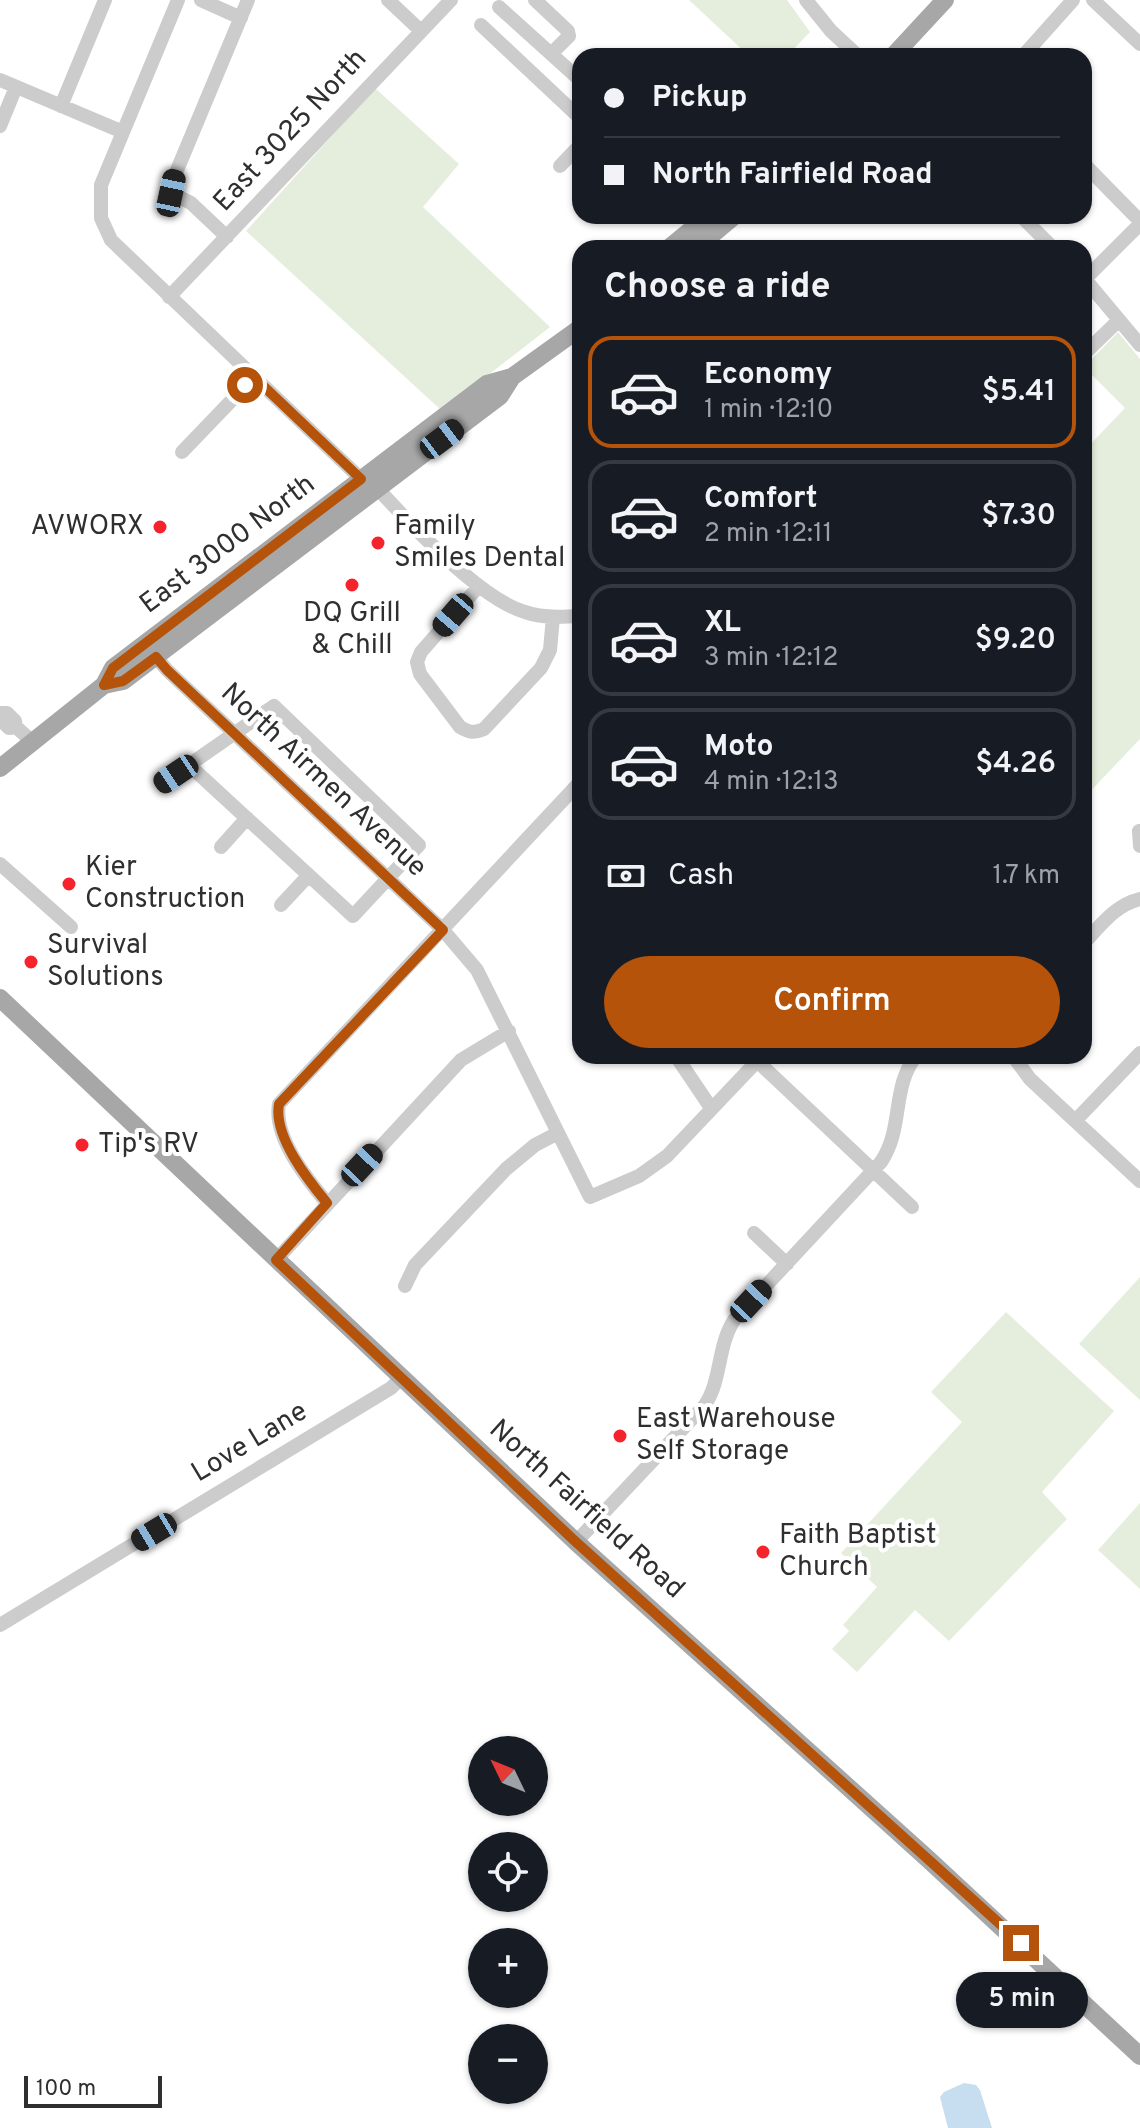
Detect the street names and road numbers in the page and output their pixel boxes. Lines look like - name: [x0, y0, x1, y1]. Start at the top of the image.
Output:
- street label: East 3025 North: [206, 42, 376, 220]
- street label: East 3000 North: [133, 467, 323, 623]
- street label: North Airmen Avenue: [212, 676, 434, 886]
- street label: Love Lane: [185, 1394, 315, 1492]
- street label: North Fairfield Road: [481, 1412, 691, 1608]

